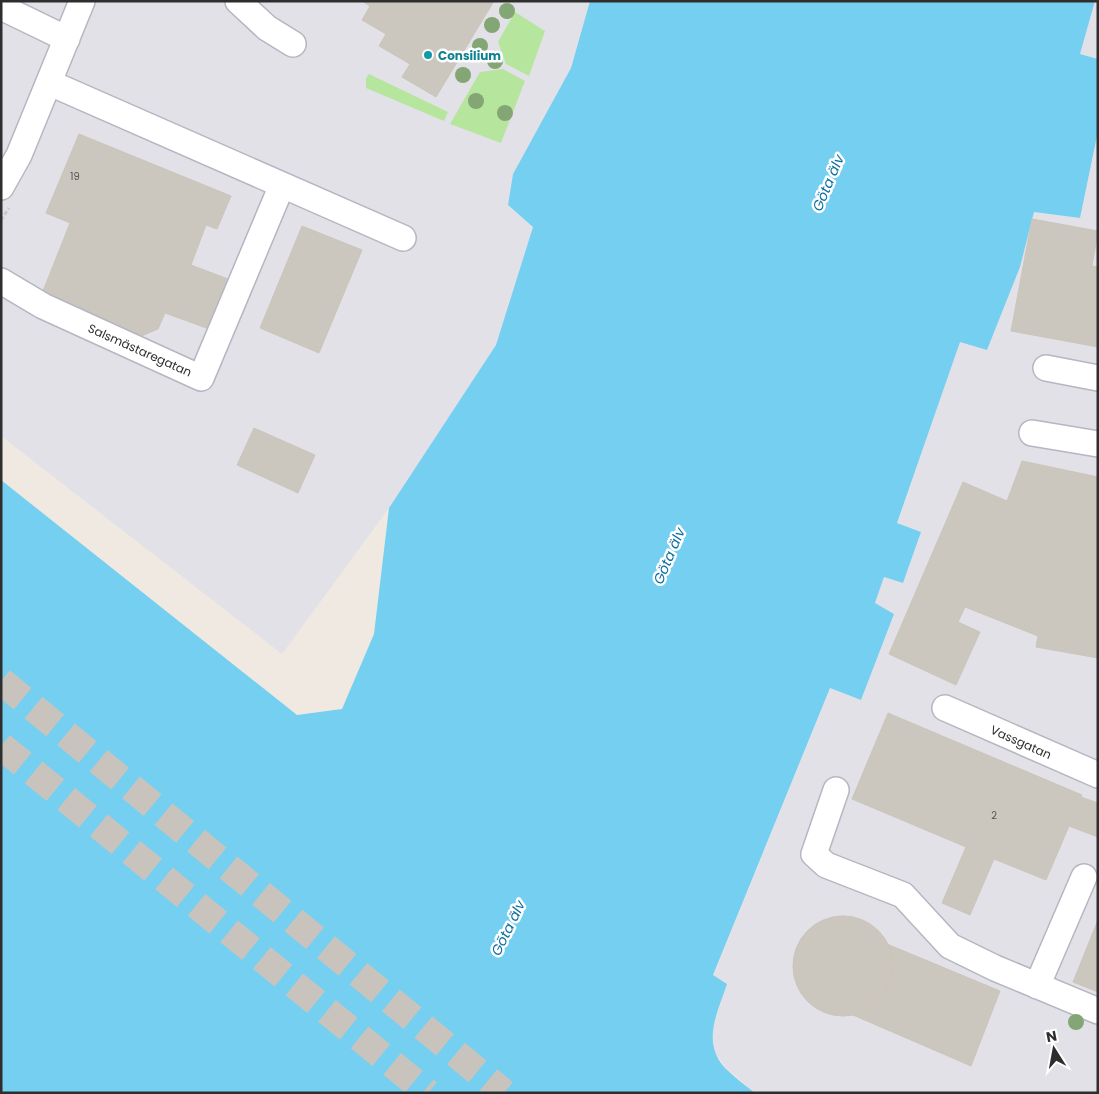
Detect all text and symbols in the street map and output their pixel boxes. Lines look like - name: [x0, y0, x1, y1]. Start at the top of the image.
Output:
- place label: Consilium: [438, 47, 501, 64]
- marker: Consilium: [422, 49, 434, 61]
- water label: Göta älv: [807, 151, 849, 214]
- house number: 19: [70, 169, 80, 184]
- street label: Salsmästaregatan: [85, 319, 195, 381]
- water label: Göta älv: [648, 524, 690, 587]
- street label: Vassgatan: [988, 721, 1054, 763]
- house number: 2: [991, 808, 997, 823]
- water label: Göta älv: [486, 896, 530, 959]
- north arrow: [1029, 1024, 1079, 1074]
- text: N: [1044, 1025, 1059, 1047]

